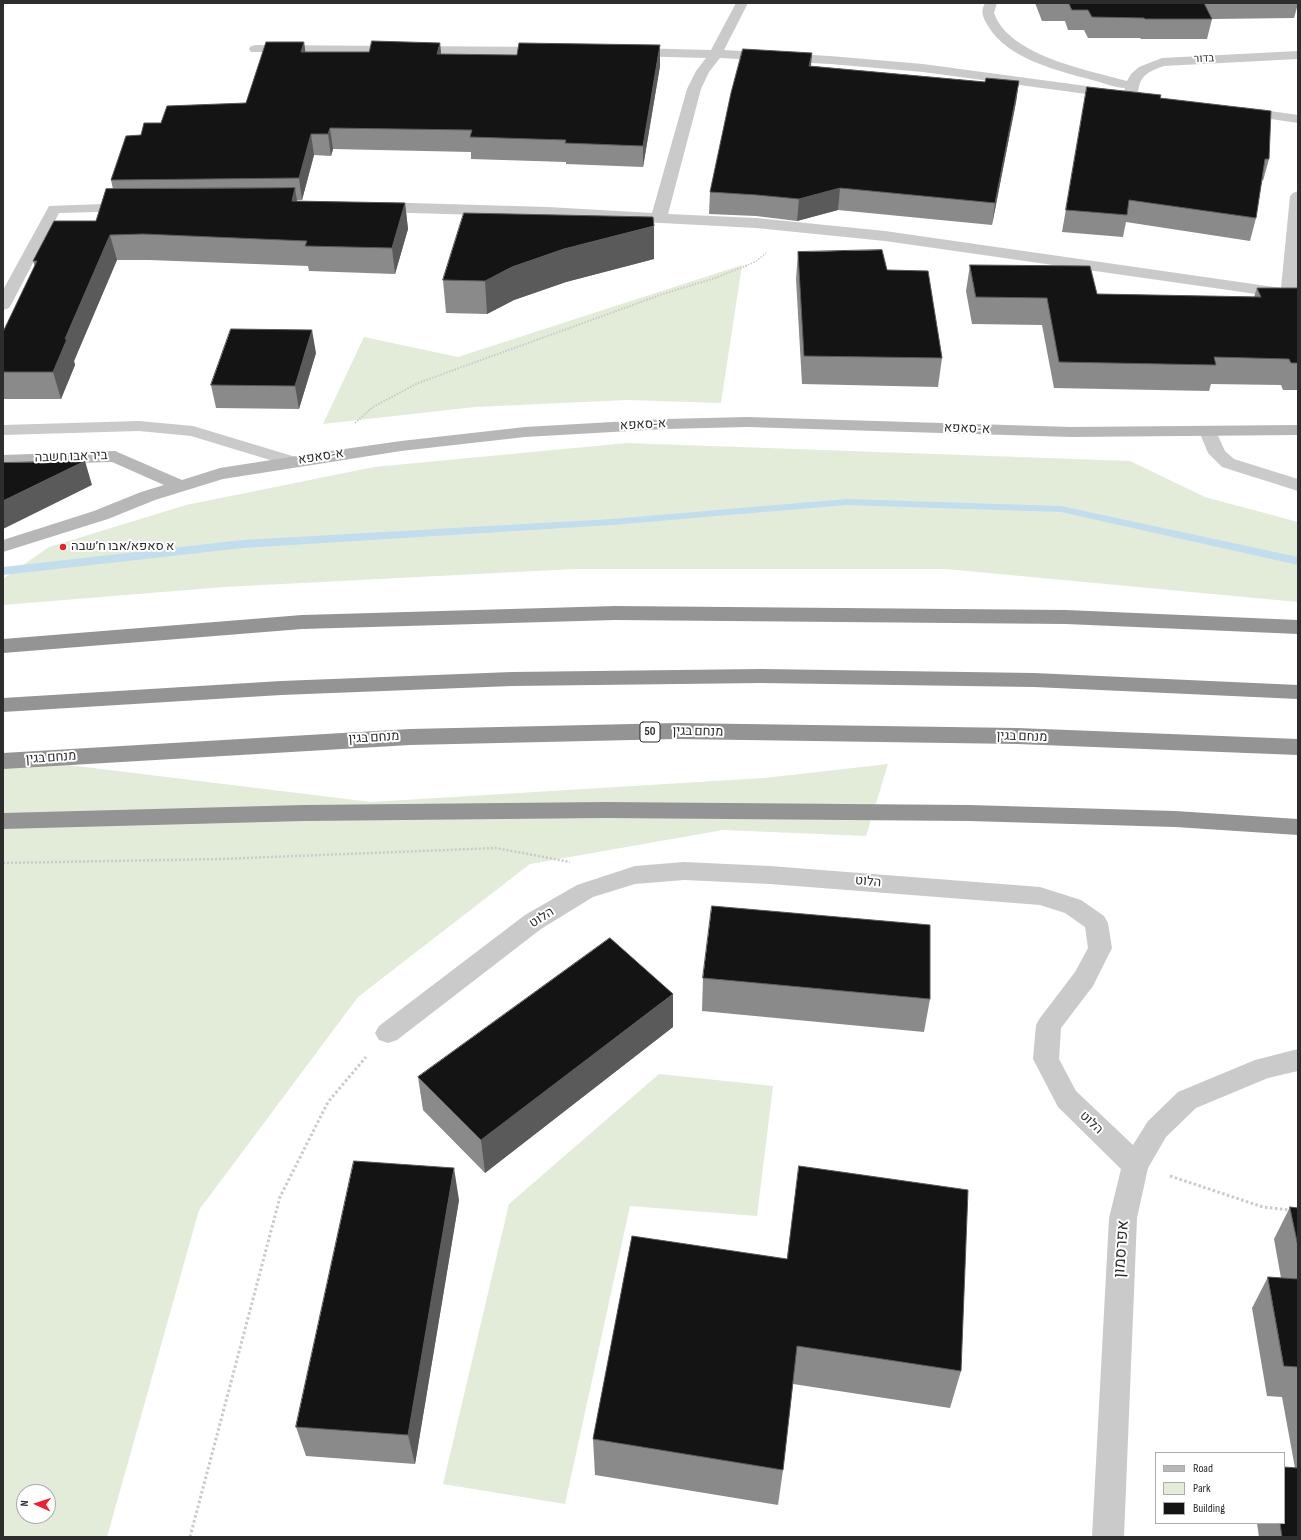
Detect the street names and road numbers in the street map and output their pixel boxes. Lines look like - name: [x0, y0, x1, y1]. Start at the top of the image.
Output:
- street label: בדור: [1194, 52, 1214, 66]
- street label: א-סאפא: [620, 416, 666, 434]
- street label: א-סאפא: [944, 420, 990, 438]
- street label: א-סאפא: [297, 446, 345, 468]
- street label: ביר אבו חשבה: [34, 448, 108, 466]
- road number: 50: [640, 722, 660, 742]
- street label: מנחם בגין: [673, 724, 723, 740]
- street label: מנחם בגין: [996, 728, 1048, 746]
- street label: מנחם בגין: [348, 729, 400, 747]
- street label: מנחם בגין: [25, 748, 77, 768]
- street label: הלוט: [854, 873, 882, 891]
- street label: הלוט: [527, 904, 557, 932]
- street label: הלוט: [1076, 1108, 1106, 1138]
- street label: אפרסמון: [1110, 1219, 1134, 1279]

